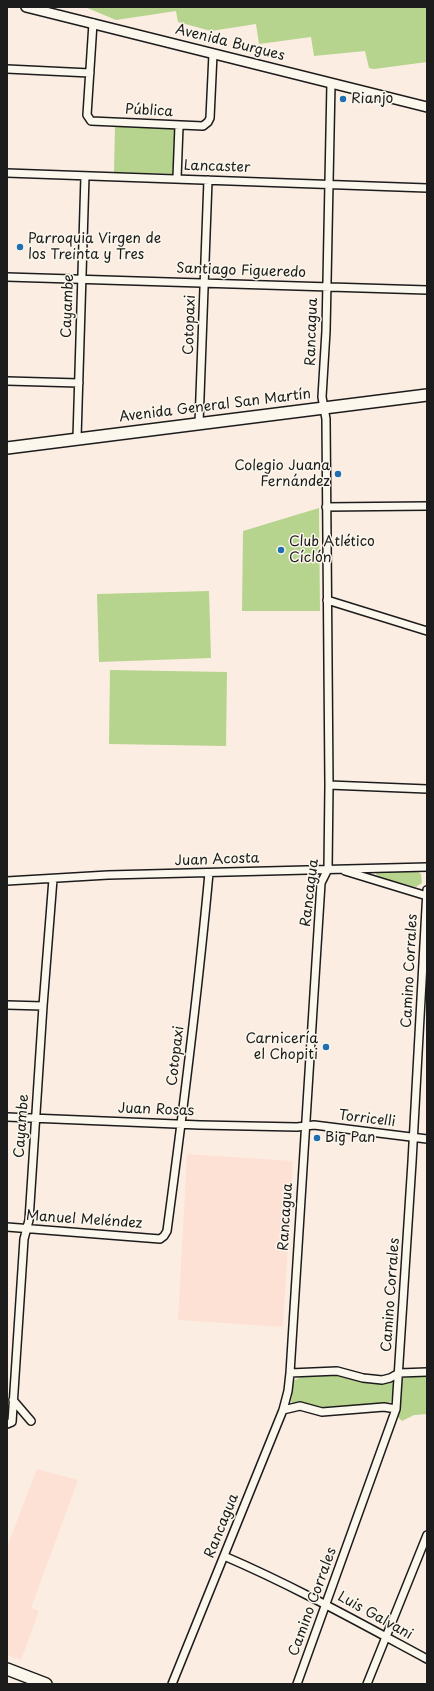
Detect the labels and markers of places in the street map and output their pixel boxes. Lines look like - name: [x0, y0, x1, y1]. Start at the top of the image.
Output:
- place label: Rianjo: [351, 91, 393, 107]
- marker: Rianjo: [338, 94, 348, 104]
- place label: Parroquia Virgen de los Treinta y Tres: [28, 231, 161, 264]
- marker: Parroquia Virgen de los Treinta y Tres: [15, 242, 25, 252]
- place label: Colegio Juana Fernández: [234, 458, 330, 490]
- marker: Colegio Juana Fernández: [333, 469, 343, 479]
- place label: Club Atlético Cíclón: [289, 534, 375, 566]
- marker: Club Atlético Cíclón: [276, 545, 286, 555]
- place label: Carnicería el Chopiti: [245, 1031, 318, 1064]
- marker: Carnicería el Chopiti: [321, 1042, 331, 1052]
- place label: Big Pan: [325, 1130, 376, 1146]
- marker: Big Pan: [312, 1133, 322, 1143]

